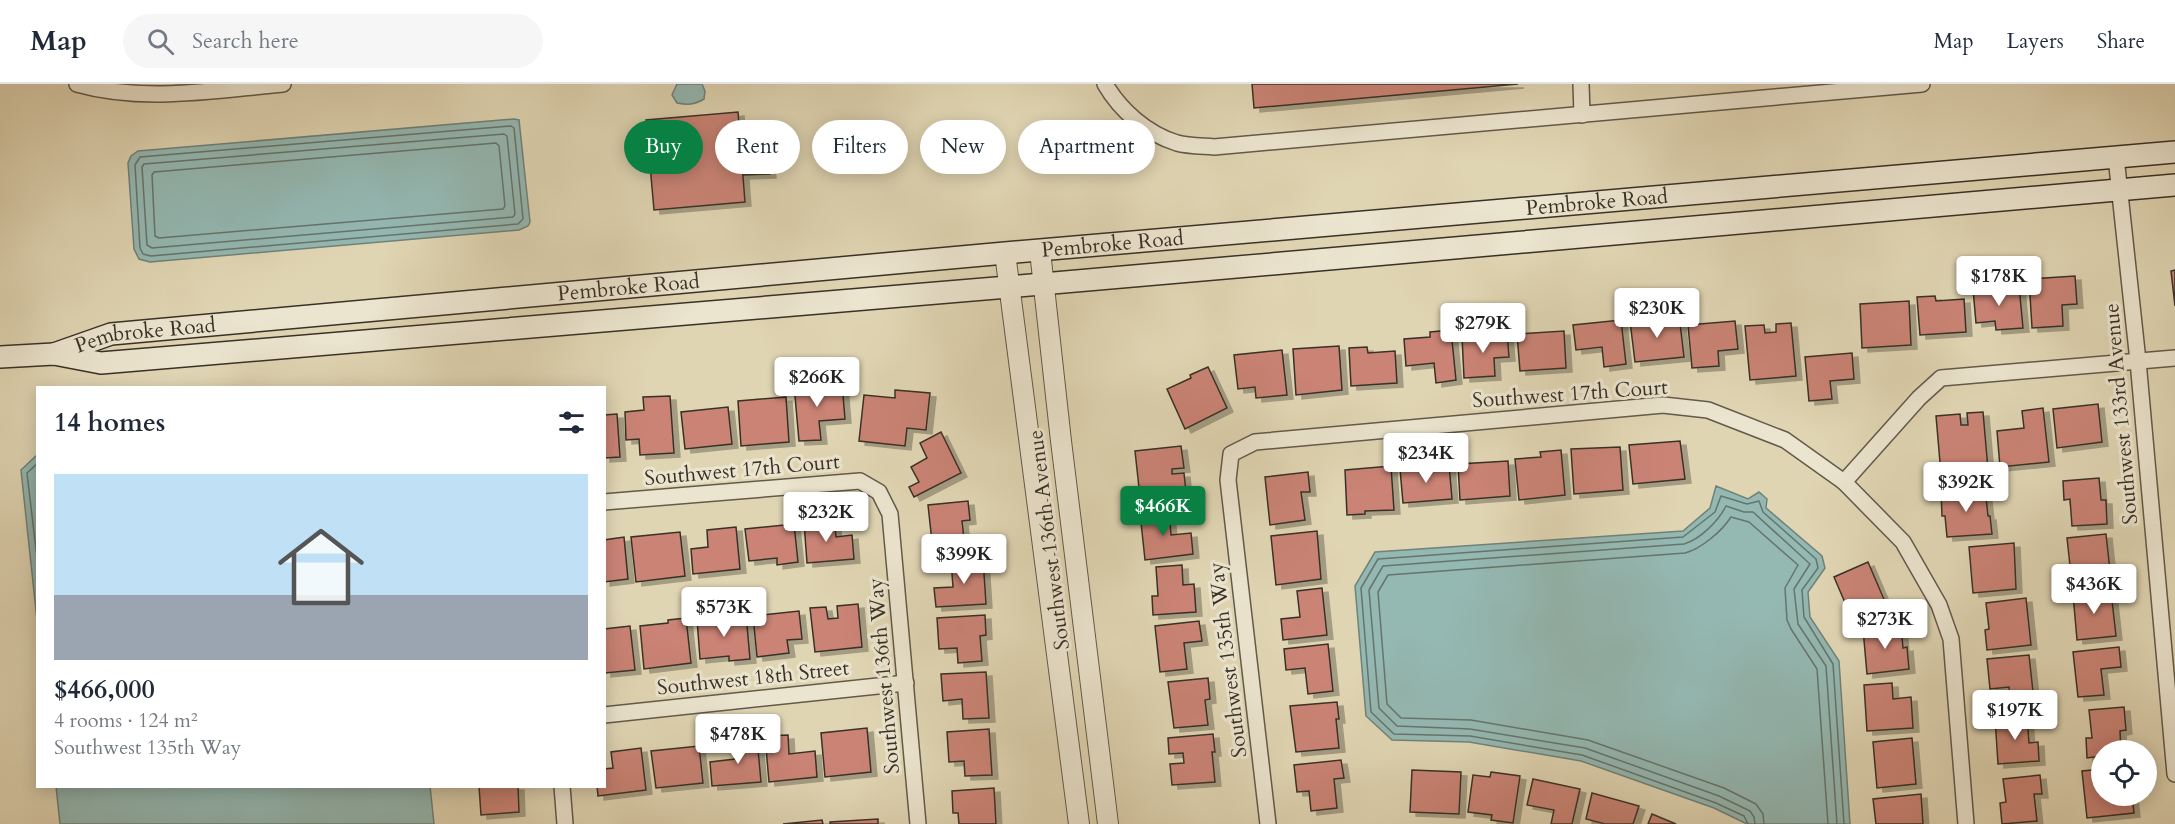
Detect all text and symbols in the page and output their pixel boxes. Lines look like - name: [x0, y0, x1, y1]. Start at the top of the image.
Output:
- search box: [123, 14, 543, 68]
- text: Map: [30, 22, 87, 60]
- icon: search: [144, 25, 177, 58]
- text: Search here: [192, 26, 299, 56]
- text: Map: [1934, 27, 1974, 56]
- text: Layers: [2007, 27, 2064, 56]
- text: Share: [2097, 27, 2145, 56]
- chip: Buy: [624, 120, 703, 174]
- chip: Rent: [715, 120, 800, 174]
- chip: Filters: [812, 120, 908, 174]
- chip: New: [920, 120, 1006, 174]
- chip: Apartment: [1018, 120, 1155, 174]
- street label: Pembroke Road: [1524, 181, 1669, 223]
- street label: Pembroke Road: [1040, 223, 1185, 264]
- pin: $178K: [1957, 256, 2041, 307]
- text: $178K: [1970, 262, 2028, 289]
- street label: Pembroke Road: [556, 266, 701, 308]
- pin: $230K: [1615, 288, 1699, 339]
- text: $230K: [1628, 294, 1686, 321]
- street label: Southwest 133rd Avenue: [2097, 302, 2145, 526]
- pin: $279K: [1441, 303, 1525, 354]
- text: $279K: [1454, 309, 1512, 336]
- street label: Pembroke Road: [71, 310, 217, 360]
- pin: $266K: [775, 357, 859, 408]
- text: $266K: [788, 363, 846, 390]
- street label: Southwest 17th Court: [1471, 373, 1669, 415]
- text: 14 homes: [54, 405, 165, 440]
- icon: filters: [555, 406, 588, 439]
- street label: Southwest 136th Avenue: [1021, 428, 1077, 652]
- pin: $234K: [1384, 433, 1468, 484]
- text: $234K: [1397, 439, 1455, 466]
- street label: Southwest 17th Court: [643, 447, 841, 493]
- pin: $392K: [1924, 462, 2008, 513]
- text: $392K: [1937, 468, 1995, 495]
- pin: $466K: [1121, 486, 1205, 537]
- pin: $232K: [784, 492, 868, 543]
- text: $466K: [1134, 492, 1192, 519]
- text: $232K: [797, 498, 855, 525]
- icon: home: [267, 513, 375, 621]
- pin: $399K: [922, 534, 1006, 585]
- text: $399K: [935, 540, 993, 567]
- street label: Southwest 135th Way: [1202, 561, 1254, 759]
- pin: $436K: [2052, 564, 2136, 615]
- text: $436K: [2065, 570, 2123, 597]
- street label: Southwest 136th Way: [861, 577, 907, 775]
- pin: $573K: [682, 587, 766, 638]
- text: $573K: [695, 593, 753, 620]
- pin: $273K: [1843, 599, 1927, 650]
- text: $273K: [1856, 605, 1914, 632]
- street label: Southwest 18th Street: [655, 653, 851, 703]
- text: $466,000: [54, 672, 155, 707]
- pin: $197K: [1973, 690, 2057, 741]
- text: $197K: [1986, 696, 2044, 723]
- text: 4 rooms · 124 m²: [54, 707, 198, 734]
- pin: $478K: [696, 714, 780, 765]
- text: $478K: [709, 720, 767, 747]
- text: Southwest 135th Way: [54, 734, 241, 761]
- map controls: [2091, 740, 2157, 806]
- button: locate: [2091, 740, 2157, 806]

